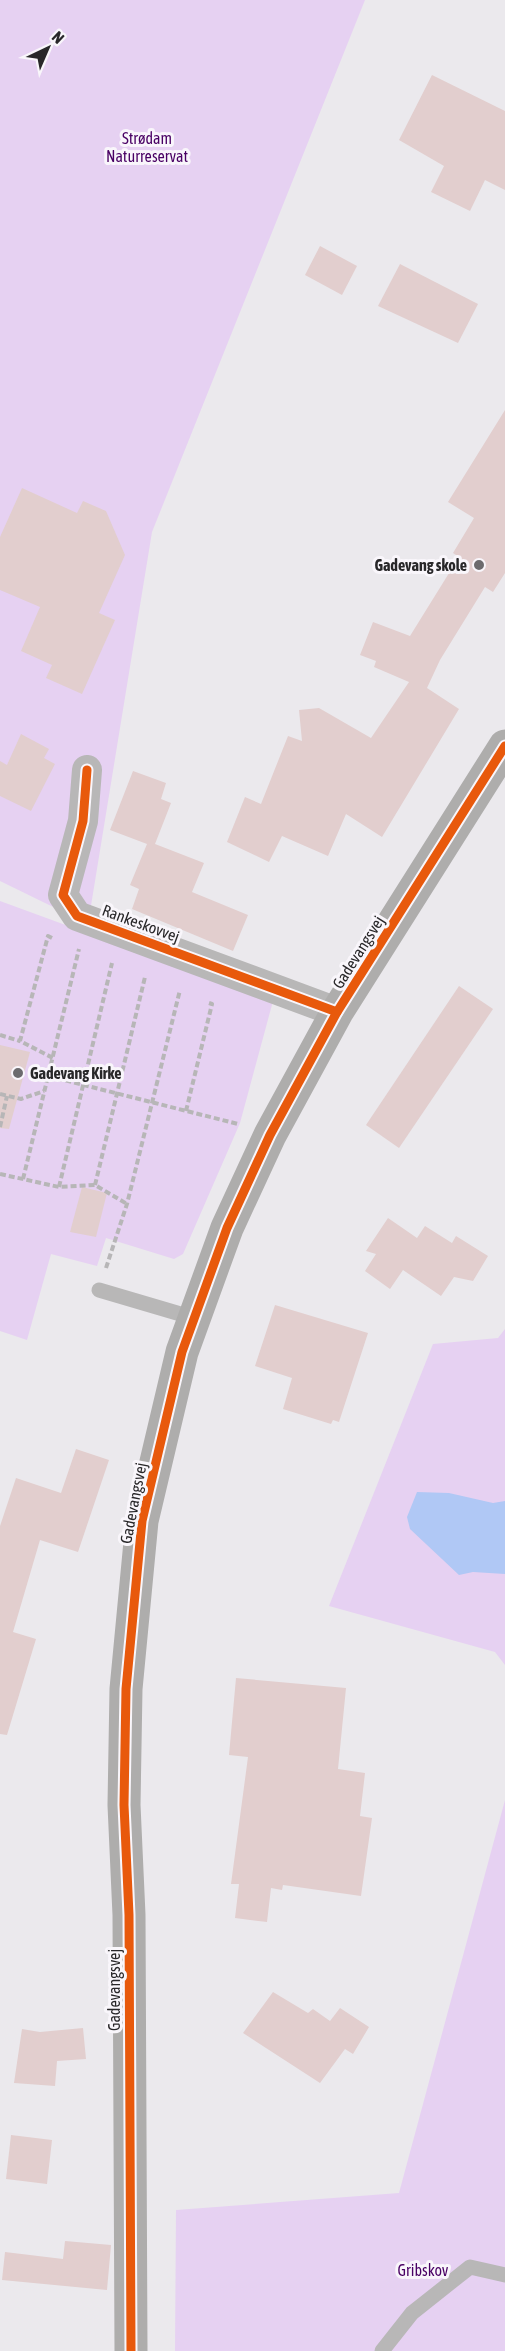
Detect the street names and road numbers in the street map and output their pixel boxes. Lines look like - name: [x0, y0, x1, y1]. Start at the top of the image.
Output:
- street label: Rankeskovvej: [100, 901, 182, 946]
- street label: Gadevangsvej: [329, 912, 388, 992]
- street label: Gadevangsvej: [116, 1461, 151, 1545]
- street label: Gadevangsvej: [105, 1949, 124, 2031]

